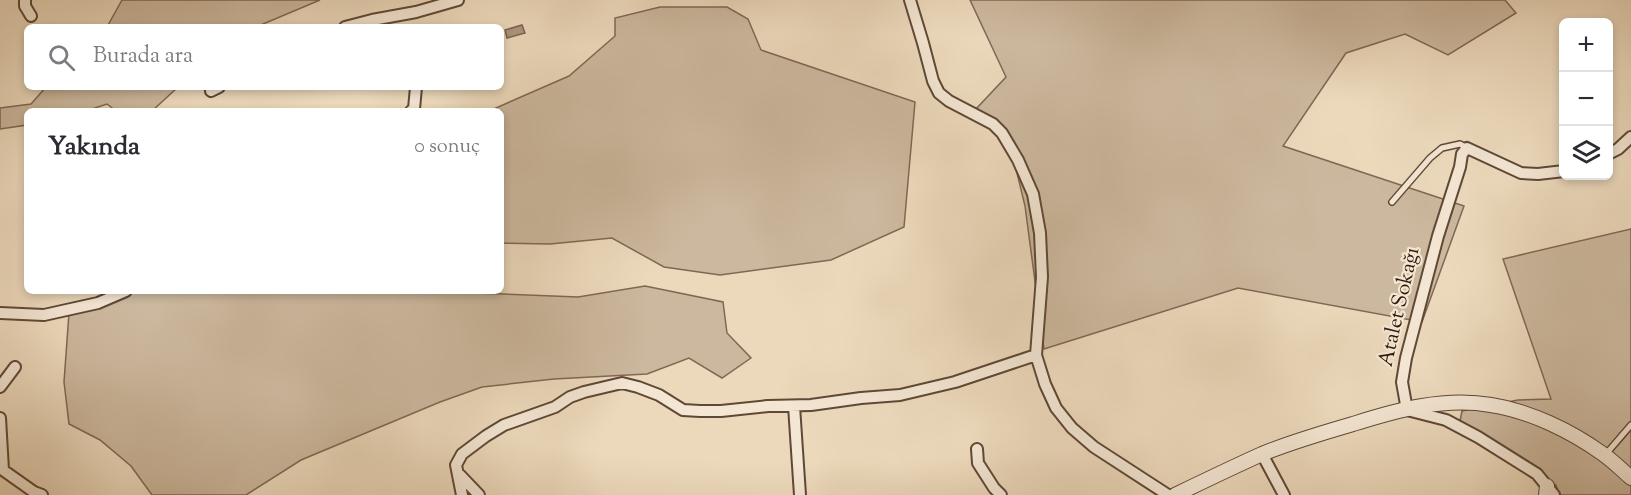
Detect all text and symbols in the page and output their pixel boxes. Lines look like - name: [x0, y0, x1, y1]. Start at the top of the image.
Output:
- map controls: [1559, 18, 1613, 180]
- button: +: [1559, 18, 1613, 72]
- search box: [24, 24, 504, 90]
- icon: search: [45, 41, 78, 74]
- text: Burada ara: [93, 41, 193, 73]
- button: −: [1559, 72, 1613, 126]
- button: layers: [1559, 126, 1613, 180]
- text: Yakında: [48, 129, 140, 166]
- text: 0 sonuç: [414, 133, 480, 162]
- street label: Atalet Sokağı: [1372, 244, 1428, 370]

